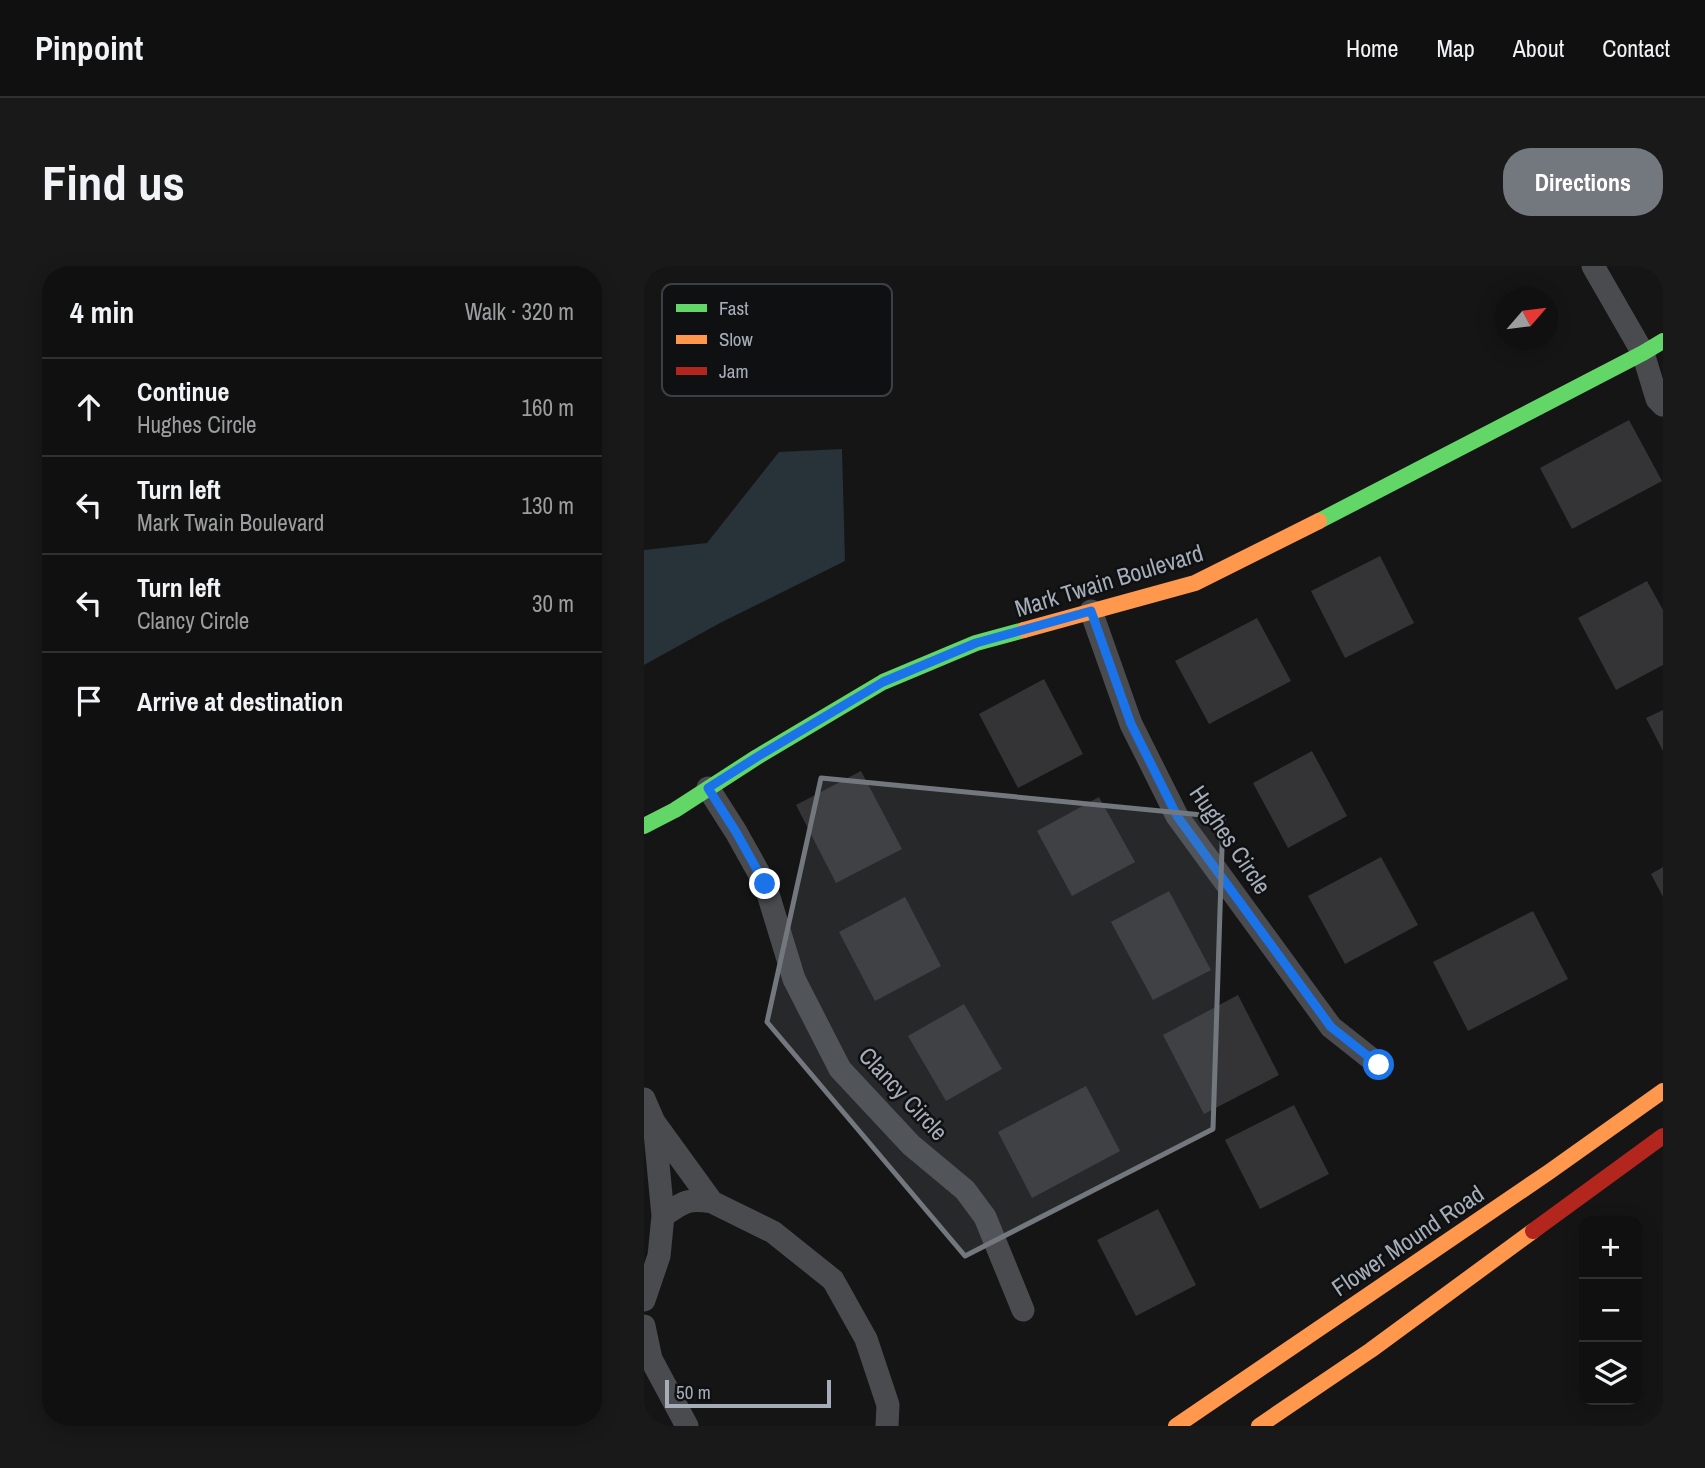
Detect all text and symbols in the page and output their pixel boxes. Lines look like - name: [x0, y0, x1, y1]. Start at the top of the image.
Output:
- text: Pinpoint: [35, 26, 143, 70]
- text: Home: [1346, 32, 1398, 64]
- text: Map: [1436, 32, 1475, 64]
- text: About: [1513, 32, 1564, 64]
- text: Contact: [1602, 32, 1670, 64]
- button: Directions: [1503, 148, 1663, 216]
- text: Find us: [42, 149, 185, 215]
- legend: [662, 284, 892, 396]
- north arrow: [1495, 287, 1558, 350]
- text: 4 min: [70, 292, 134, 332]
- text: Fast: [719, 295, 749, 321]
- text: Walk · 320 m: [465, 296, 574, 327]
- text: Slow: [719, 326, 754, 352]
- text: Jam: [719, 358, 748, 384]
- text: Continue: [137, 374, 229, 409]
- icon: ahead: [70, 388, 108, 426]
- text: 160 m: [522, 392, 574, 423]
- text: Hughes Circle: [137, 409, 257, 440]
- text: Turn left: [137, 472, 221, 507]
- icon: left: [70, 486, 108, 524]
- text: 130 m: [522, 490, 574, 521]
- text: Mark Twain Boulevard: [137, 507, 324, 538]
- street label: Mark Twain Boulevard: [1011, 536, 1207, 624]
- text: Turn left: [137, 570, 221, 605]
- icon: left: [70, 584, 108, 622]
- text: 30 m: [532, 588, 574, 619]
- text: Clancy Circle: [137, 605, 249, 636]
- icon: arrive: [70, 682, 108, 720]
- text: Arrive at destination: [137, 684, 343, 719]
- street label: Hughes Circle: [1183, 779, 1279, 900]
- route end: [749, 868, 780, 899]
- street label: Clancy Circle: [852, 1040, 955, 1147]
- route start: [1363, 1049, 1394, 1080]
- street label: Flower Mound Road: [1325, 1177, 1490, 1303]
- map controls: [1579, 1216, 1642, 1405]
- button: +: [1579, 1216, 1642, 1279]
- button: −: [1579, 1279, 1642, 1342]
- button: layers: [1579, 1342, 1642, 1405]
- scale bar: [665, 1377, 831, 1409]
- text: 50 m: [676, 1379, 711, 1405]

